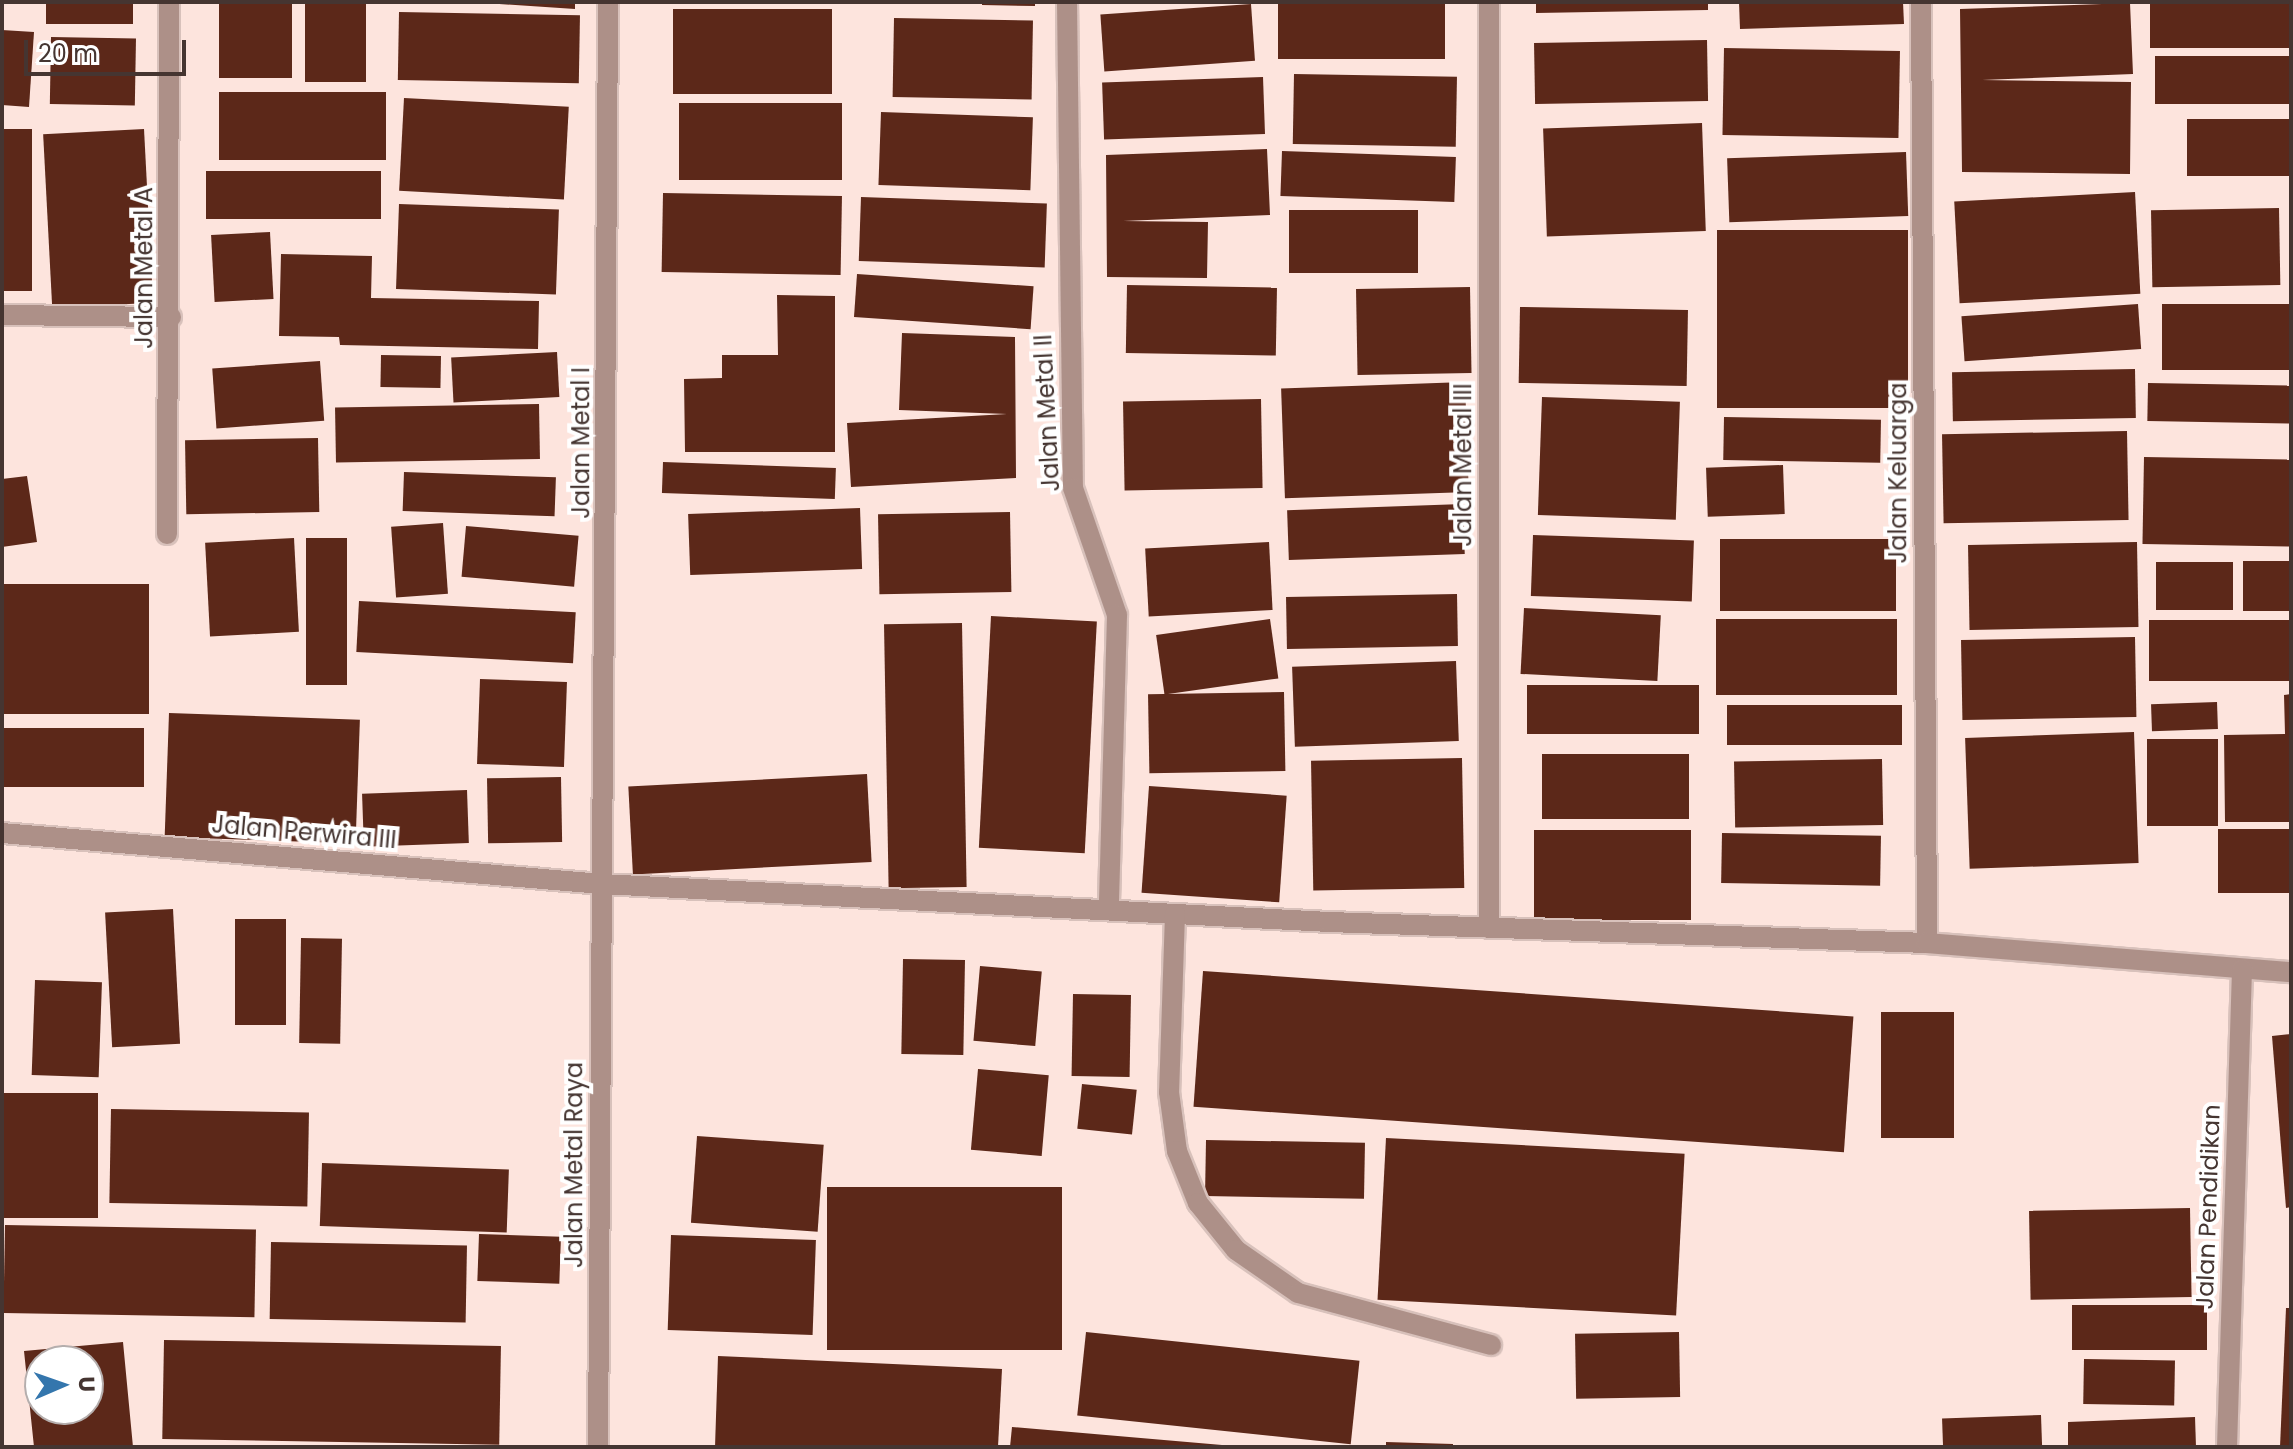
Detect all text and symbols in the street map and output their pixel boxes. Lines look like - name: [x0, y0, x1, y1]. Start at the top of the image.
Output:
- scale bar: [28, 24, 190, 74]
- text: 20 m: [38, 37, 98, 70]
- street label: Jalan Metal A: [130, 187, 158, 349]
- street label: Jalan Metal II: [1028, 334, 1066, 492]
- street label: Jalan Metal I: [567, 367, 595, 519]
- street label: Jalan Metal III: [1449, 383, 1477, 547]
- street label: Jalan Keluarga: [1884, 383, 1912, 563]
- street label: Jalan Perwira III: [210, 810, 398, 854]
- street label: Jalan Metal Raya: [560, 1062, 588, 1268]
- street label: Jalan Pendidikan: [2190, 1104, 2226, 1310]
- north arrow: [24, 1345, 104, 1425]
- text: U: [71, 1376, 102, 1393]

